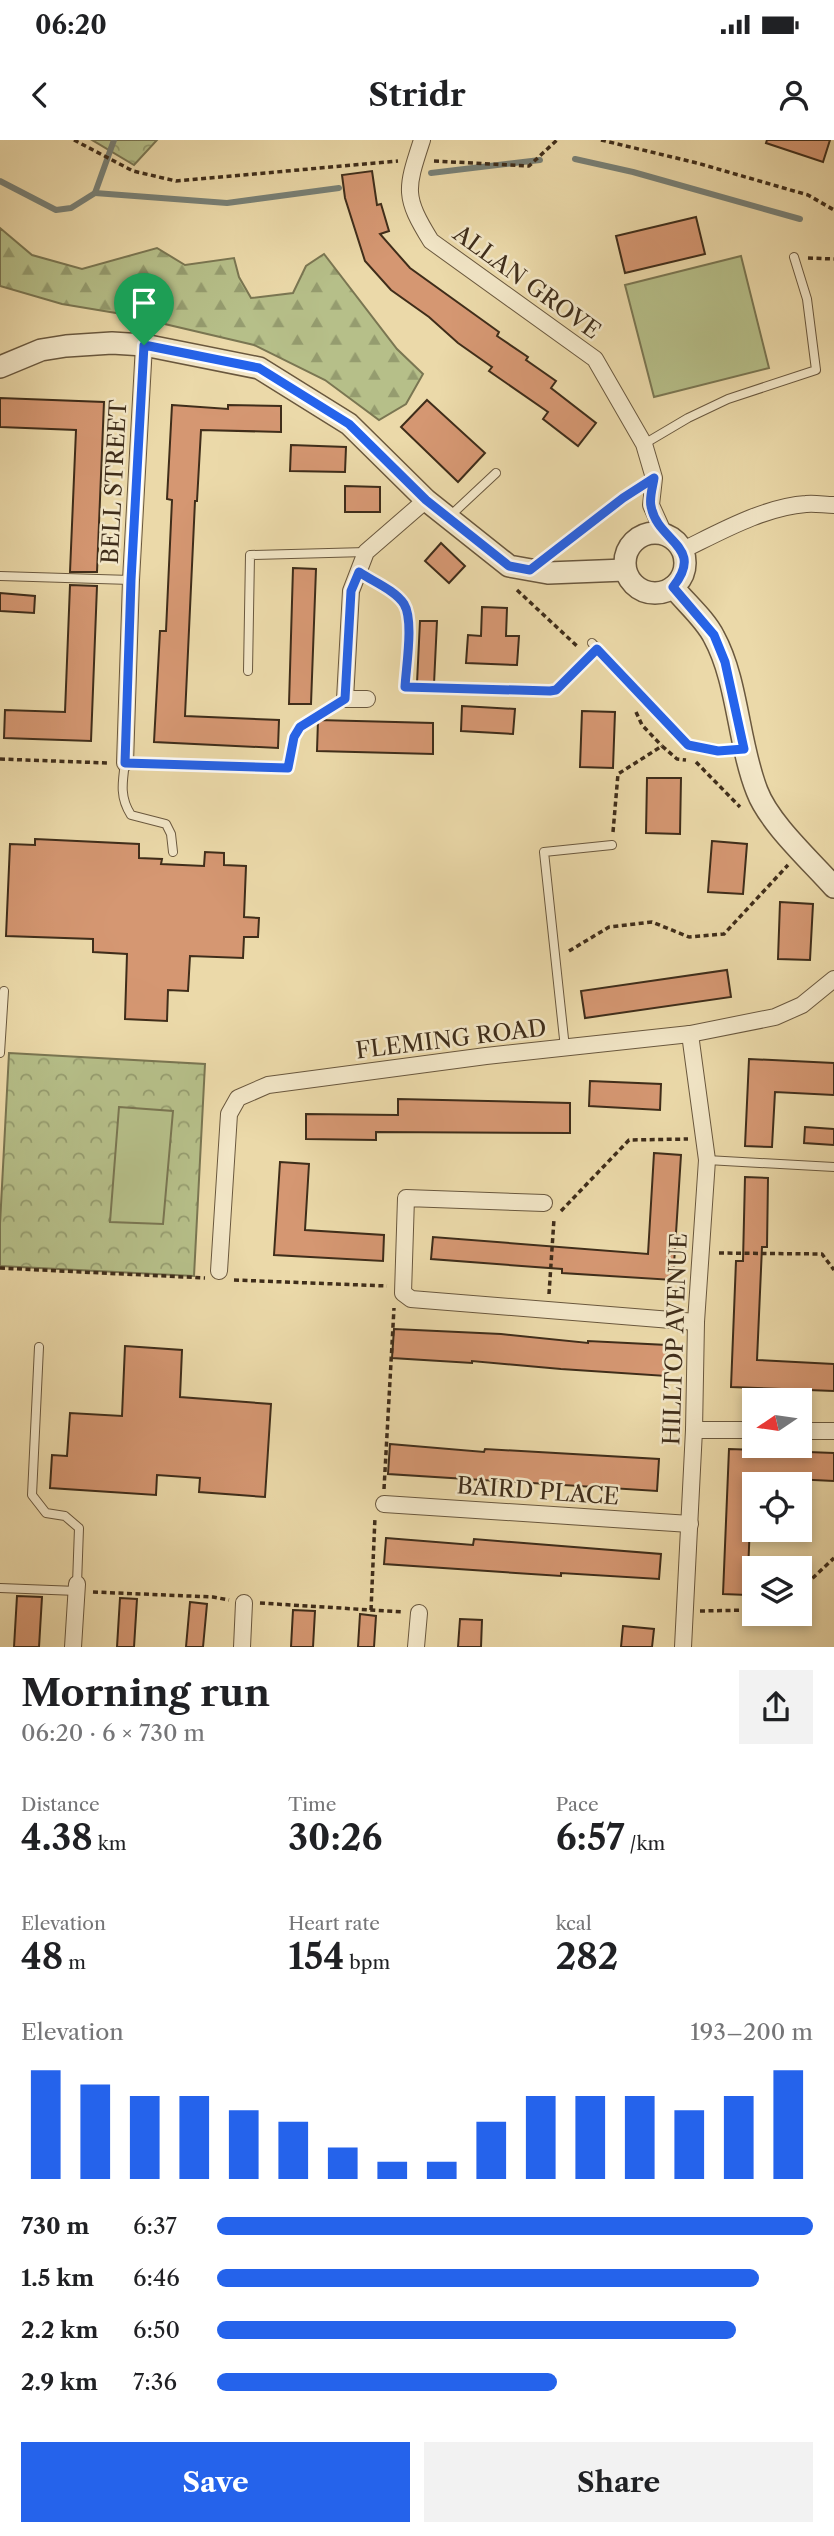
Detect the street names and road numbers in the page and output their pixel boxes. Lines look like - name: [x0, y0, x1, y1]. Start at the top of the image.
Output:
- street label: ALLAN GROVE: [447, 219, 606, 345]
- street label: BELL STREET: [96, 398, 132, 565]
- street label: FLEMING ROAD: [354, 1013, 548, 1065]
- street label: HILLTOP AVENUE: [657, 1232, 693, 1446]
- street label: BAIRD PLACE: [456, 1471, 620, 1511]

